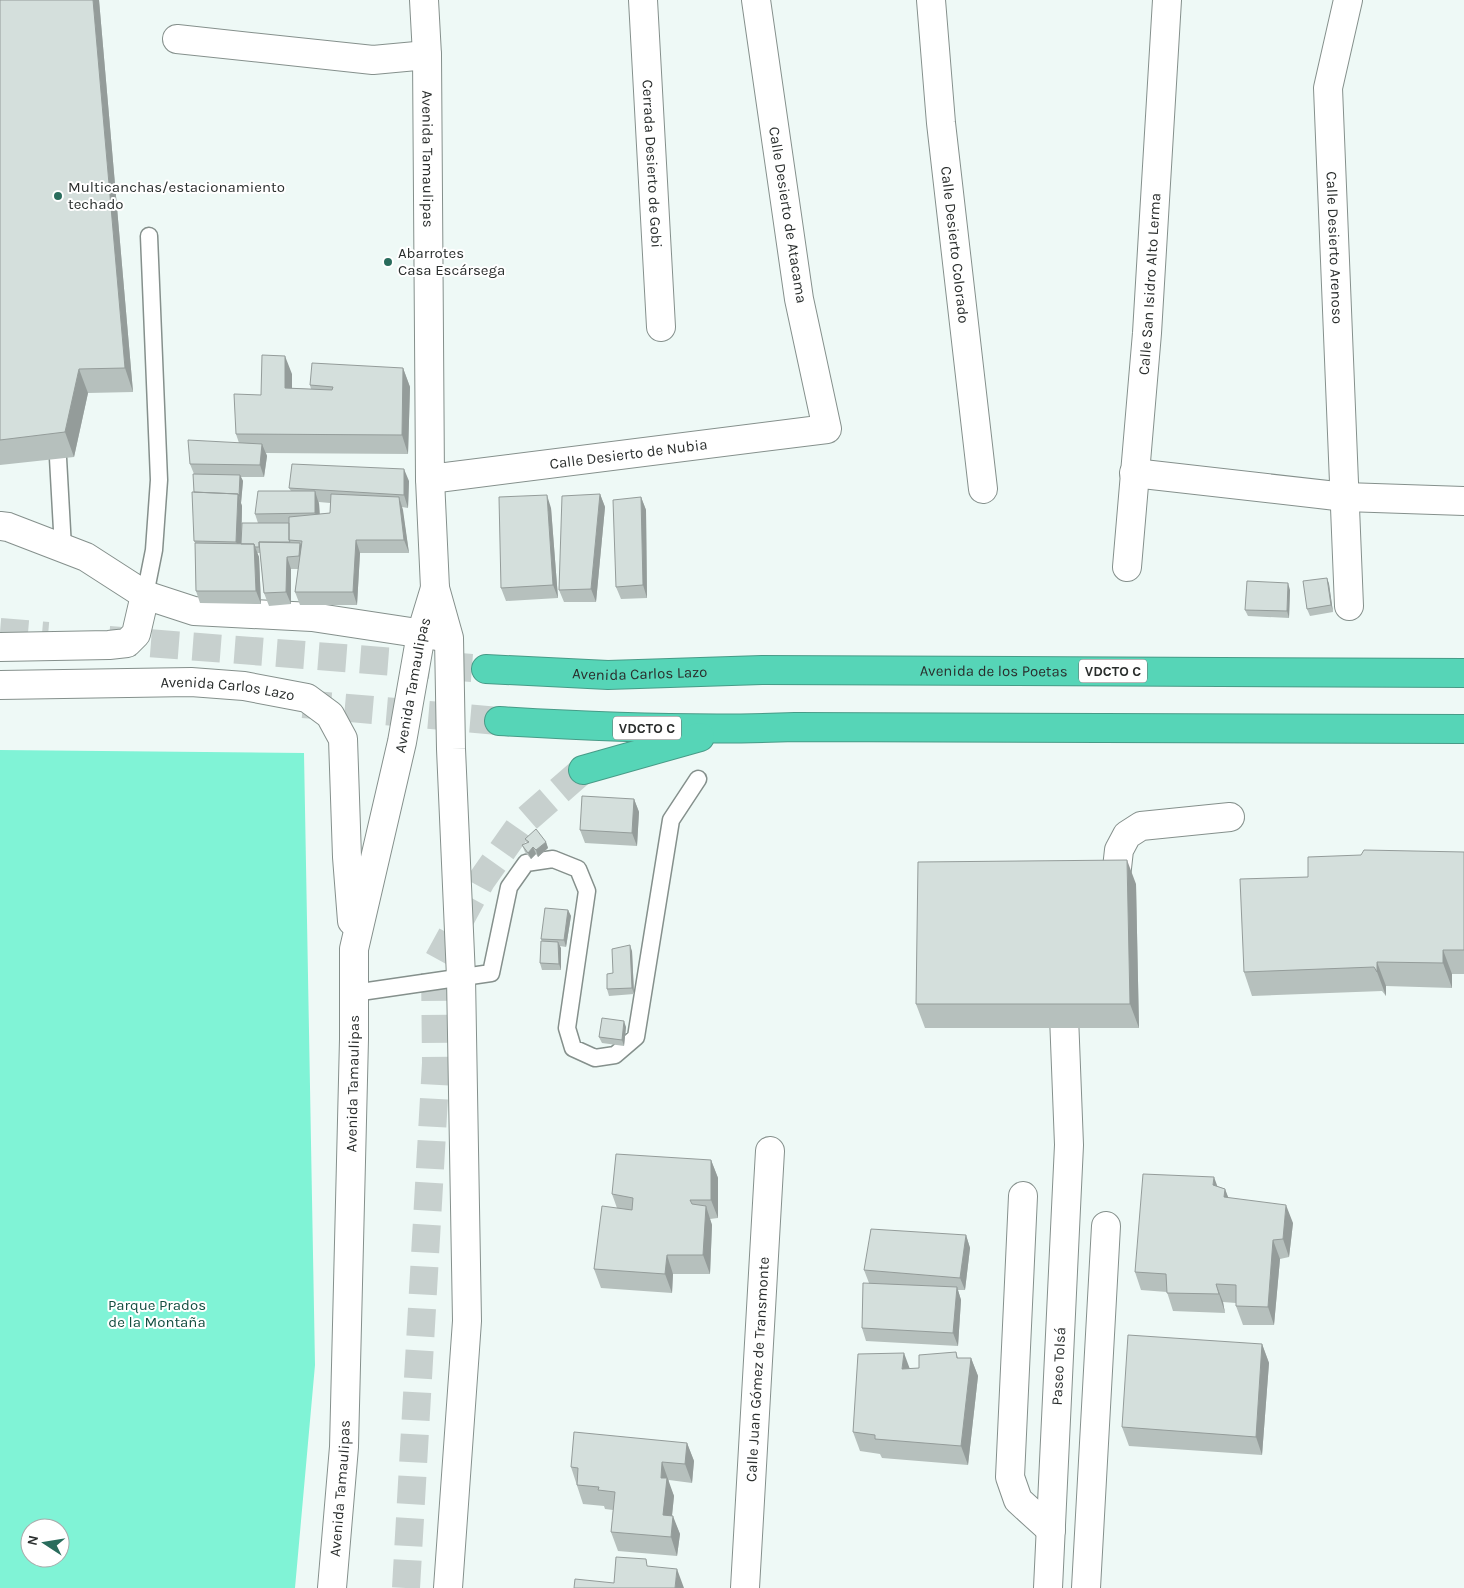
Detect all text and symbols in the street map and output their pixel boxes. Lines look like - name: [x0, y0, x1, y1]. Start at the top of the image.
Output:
- street label: Cerrada Desierto de Gobi: [638, 79, 666, 248]
- street label: Avenida Tamaulipas: [418, 90, 437, 228]
- street label: Calle Desierto de Atacama: [765, 125, 811, 305]
- street label: Calle Desierto Colorado: [937, 165, 973, 324]
- street label: Calle Desierto Arenoso: [1322, 171, 1347, 324]
- place label: Multicanchas/estacionamiento techado: [68, 178, 285, 213]
- marker: Multicanchas/estacionamiento techado: [52, 190, 64, 202]
- street label: Calle San Isidro Alto Lerma: [1134, 192, 1164, 376]
- place label: Abarrotes Casa Escársega: [398, 244, 505, 279]
- marker: Abarrotes Casa Escársega: [382, 256, 394, 268]
- street label: Calle Desierto de Nubia: [549, 435, 708, 473]
- street label: Avenida Tamaulipas: [391, 615, 435, 755]
- road number: VDCTO C: [1079, 659, 1147, 682]
- street label: Avenida de los Poetas: [920, 662, 1068, 680]
- street label: Avenida Carlos Lazo: [572, 663, 708, 684]
- street label: Avenida Carlos Lazo: [160, 673, 296, 704]
- road number: VDCTO C: [613, 716, 681, 740]
- street label: Avenida Tamaulipas: [342, 1015, 363, 1152]
- street label: Calle Juan Gómez de Transmonte: [742, 1256, 773, 1482]
- park label: Parque Prados de la Montaña: [108, 1296, 206, 1331]
- street label: Paseo Tolsá: [1048, 1326, 1069, 1406]
- street label: Avenida Tamaulipas: [326, 1420, 354, 1558]
- north arrow: [20, 1518, 70, 1568]
- text: N: [23, 1534, 42, 1547]

